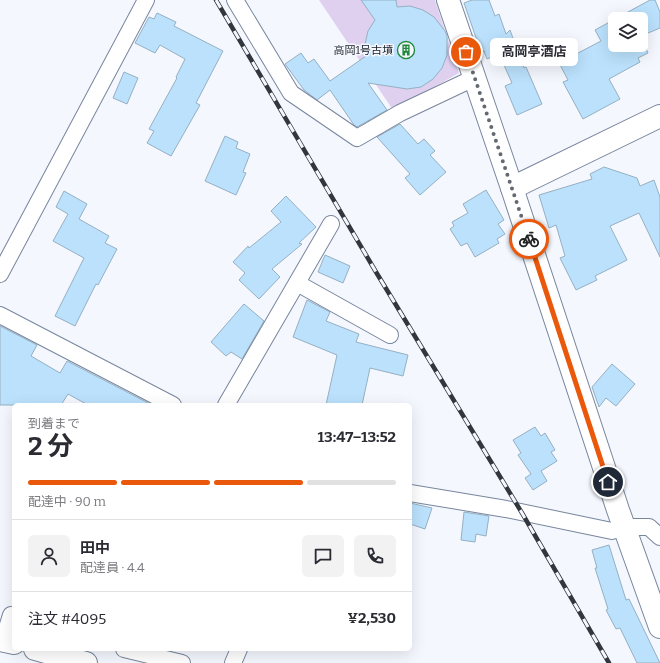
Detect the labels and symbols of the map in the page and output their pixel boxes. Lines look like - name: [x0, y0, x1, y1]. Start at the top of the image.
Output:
- pin: [449, 35, 483, 69]
- callout: 高岡亭酒店: [490, 38, 578, 66]
- building icon: 高岡1号古墳: [396, 40, 416, 60]
- place label: 高岡1号古墳: [334, 44, 393, 57]
- courier: [509, 219, 549, 259]
- pin: [591, 465, 625, 499]

